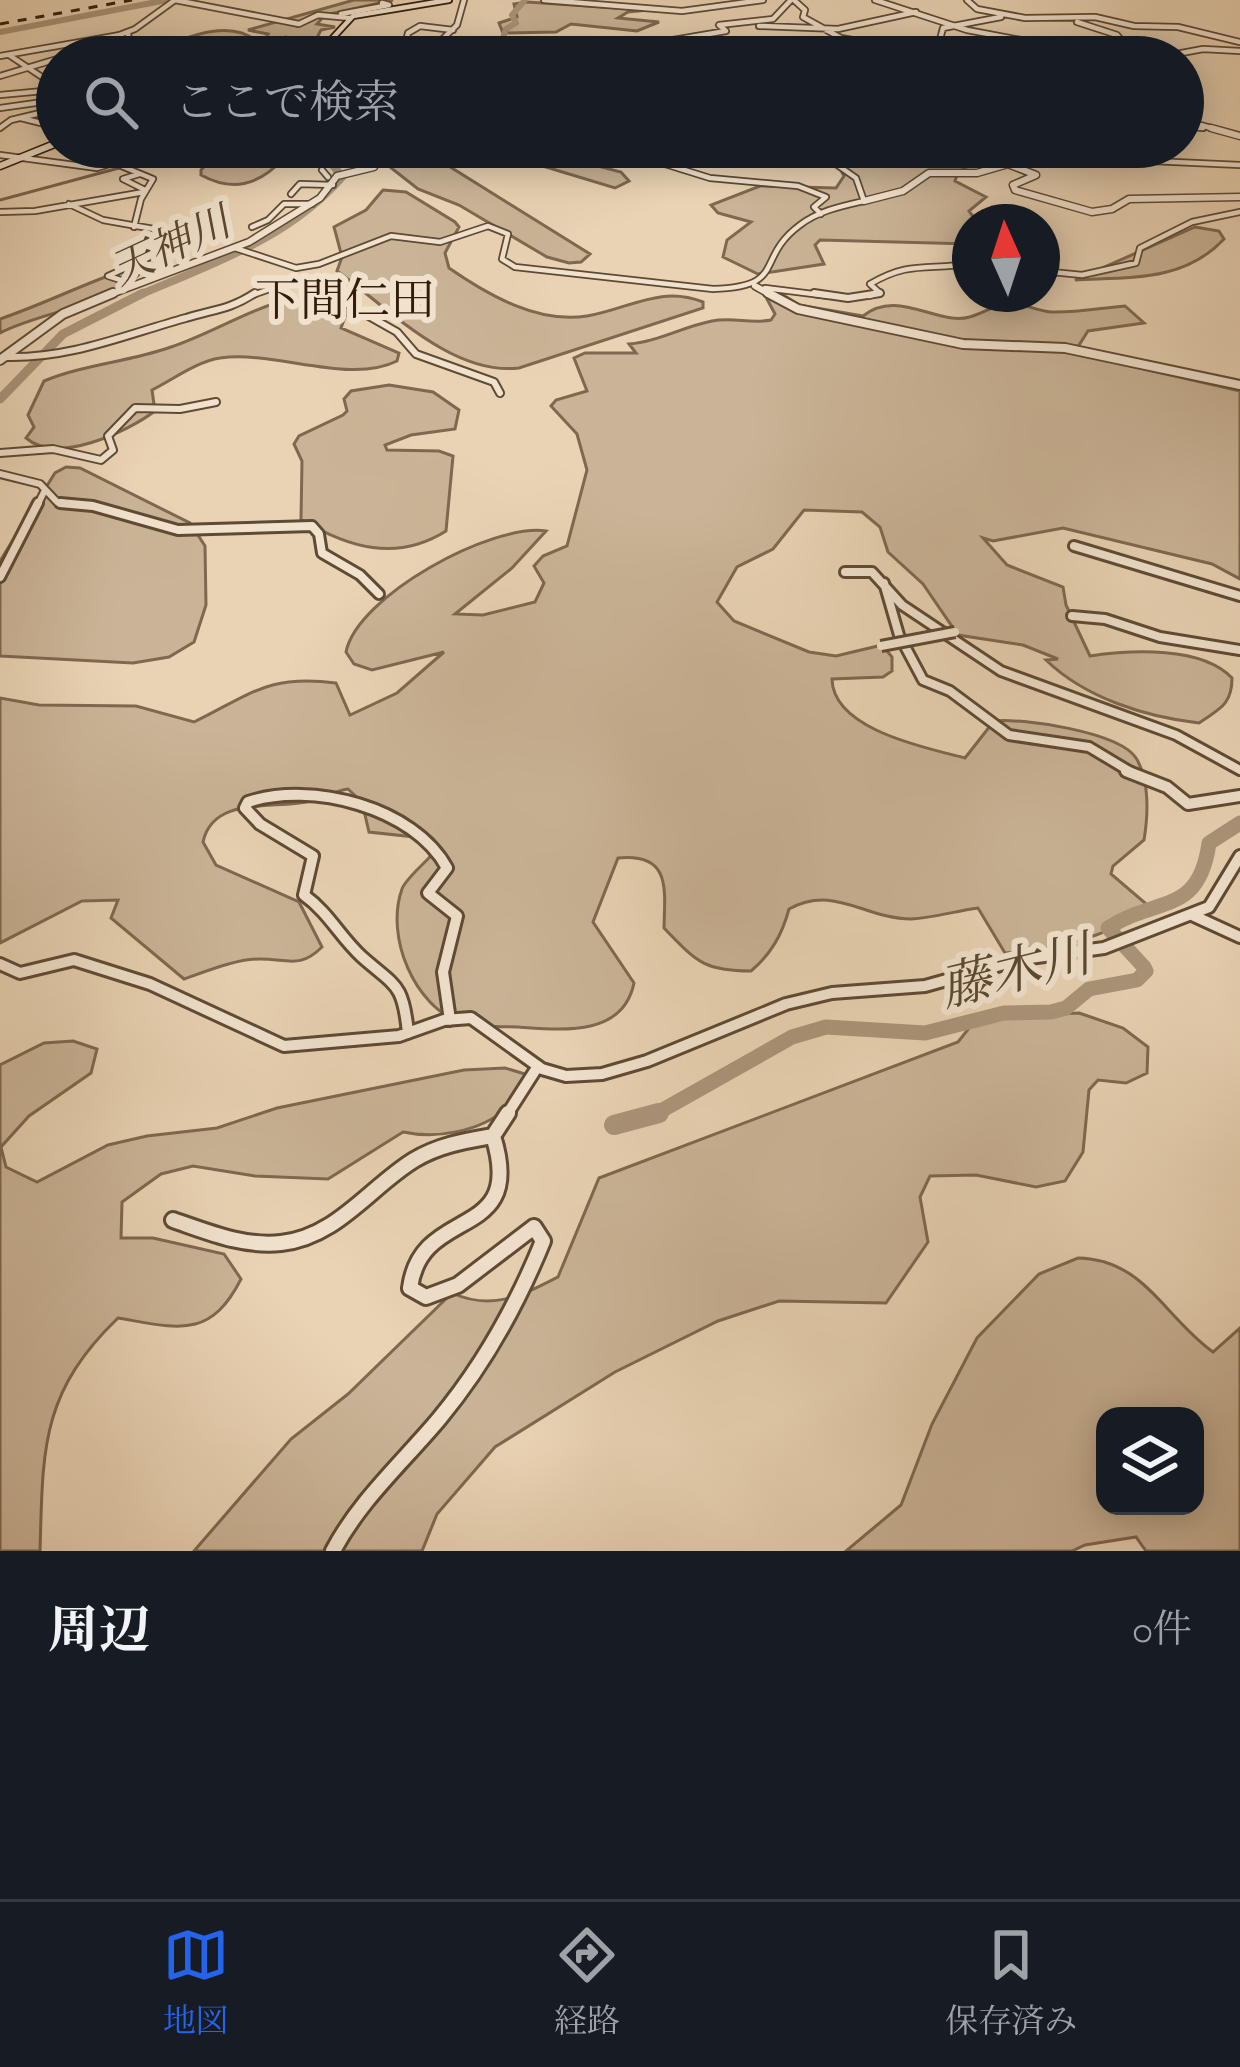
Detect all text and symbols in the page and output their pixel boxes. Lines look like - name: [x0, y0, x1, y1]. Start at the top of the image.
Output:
- search box: [36, 36, 1204, 168]
- icon: search: [78, 69, 144, 135]
- text: ここで検索: [174, 74, 399, 139]
- water label: 天神川: [102, 194, 246, 303]
- north arrow: [952, 204, 1060, 312]
- district label: 下間仁田: [255, 272, 435, 337]
- water label: 藤木川: [933, 920, 1104, 1029]
- map controls: [1096, 1407, 1204, 1515]
- button: layers: [1096, 1407, 1204, 1515]
- text: 周辺: [48, 1598, 150, 1671]
- text: 0件: [1132, 1605, 1192, 1661]
- tab: 地図: [163, 1922, 229, 2048]
- tab: 経路: [554, 1922, 620, 2048]
- tab: 保存済み: [945, 1922, 1077, 2048]

